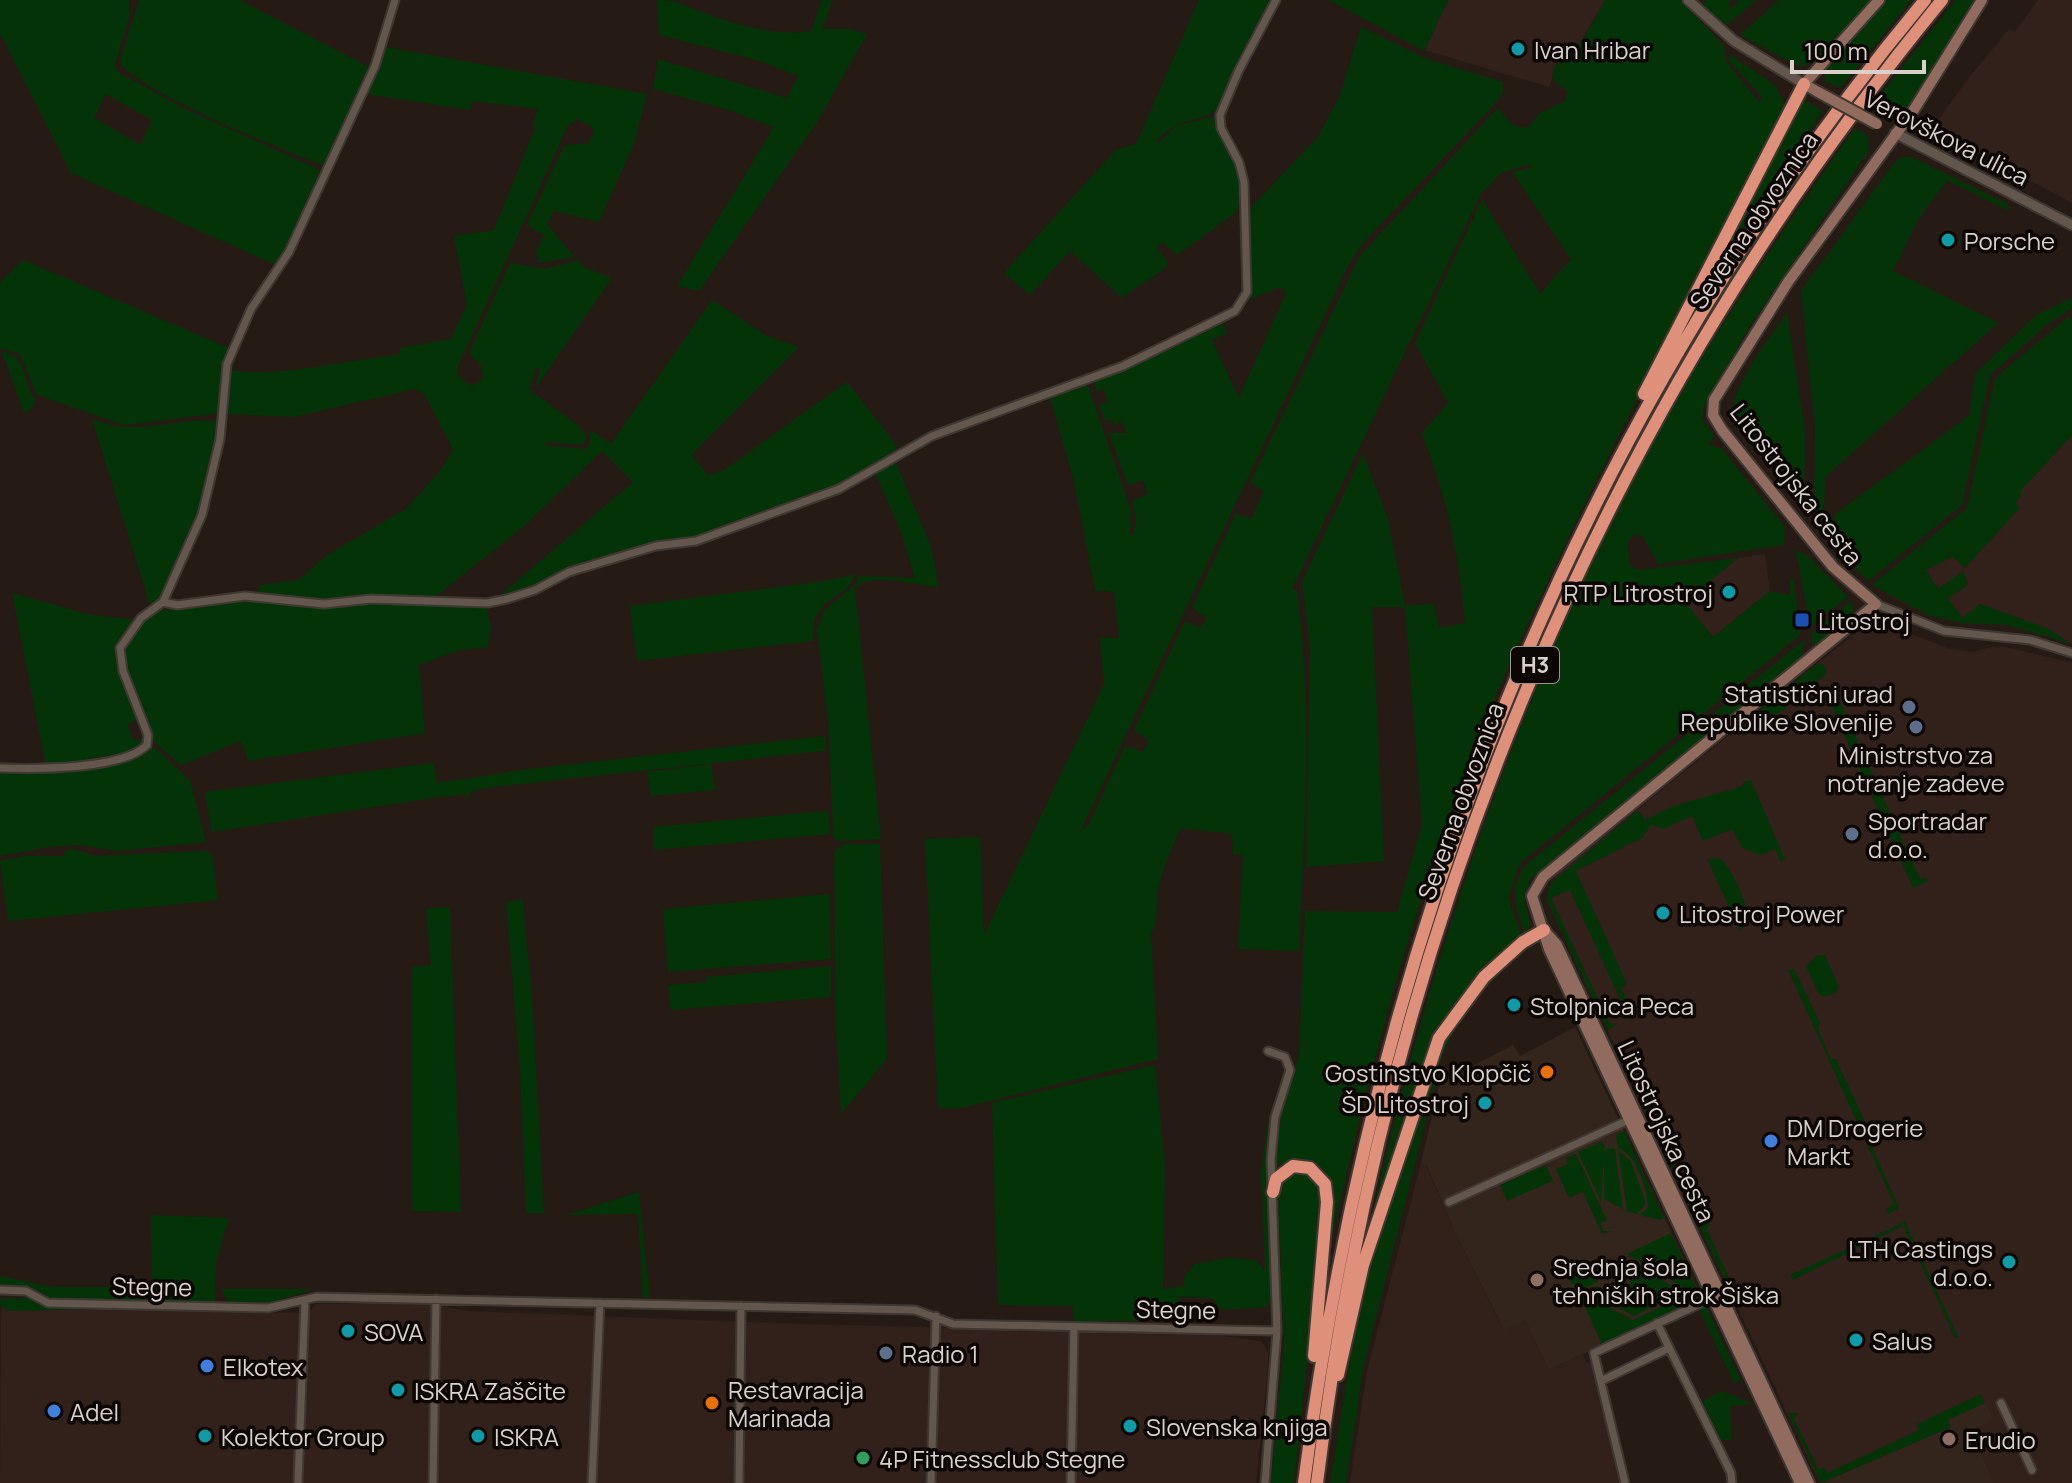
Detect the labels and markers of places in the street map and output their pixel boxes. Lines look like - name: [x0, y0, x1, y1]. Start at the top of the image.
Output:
- place label: Ivan Hribar: [1534, 33, 1651, 66]
- marker: Ivan Hribar: [1509, 40, 1527, 58]
- place label: Porsche: [1964, 224, 2055, 257]
- marker: Porsche: [1939, 231, 1957, 249]
- place label: RTP Litrostroj: [1563, 576, 1713, 609]
- marker: RTP Litrostroj: [1720, 583, 1738, 601]
- place label: Litostroj: [1818, 604, 1910, 637]
- marker: Litostroj: [1793, 611, 1811, 629]
- place label: Statistični urad Republike Slovenije: [1680, 677, 1893, 738]
- marker: Statistični urad Republike Slovenije: [1900, 698, 1918, 716]
- marker: Ministrstvo za notranje zadeve: [1907, 718, 1925, 736]
- place label: Ministrstvo za notranje zadeve: [1827, 738, 2005, 799]
- place label: Sportradar d.o.o.: [1868, 804, 1988, 865]
- marker: Sportradar d.o.o.: [1843, 825, 1861, 843]
- place label: Litostroj Power: [1679, 897, 1845, 930]
- marker: Litostroj Power: [1654, 904, 1672, 922]
- place label: Stolpnica Peca: [1530, 989, 1694, 1022]
- marker: Stolpnica Peca: [1505, 996, 1523, 1014]
- place label: Gostinstvo Klopčič: [1325, 1056, 1531, 1089]
- marker: Gostinstvo Klopčič: [1538, 1063, 1556, 1081]
- place label: ŠD Litostroj: [1341, 1087, 1469, 1120]
- marker: ŠD Litostroj: [1476, 1094, 1494, 1112]
- place label: DM Drogerie Markt: [1787, 1111, 1923, 1172]
- marker: DM Drogerie Markt: [1762, 1132, 1780, 1150]
- place label: LTH Castings d.o.o.: [1848, 1232, 1993, 1293]
- place label: Srednja šola tehniških strok Šiška: [1553, 1250, 1779, 1311]
- marker: LTH Castings d.o.o.: [2000, 1253, 2018, 1271]
- marker: Srednja šola tehniških strok Šiška: [1528, 1271, 1546, 1289]
- place label: SOVA: [364, 1315, 423, 1348]
- marker: SOVA: [339, 1322, 357, 1340]
- place label: Salus: [1872, 1324, 1933, 1357]
- marker: Salus: [1847, 1331, 1865, 1349]
- place label: Radio 1: [902, 1337, 979, 1370]
- marker: Radio 1: [877, 1344, 895, 1362]
- place label: Elkotex: [223, 1350, 304, 1383]
- marker: Elkotex: [198, 1357, 216, 1375]
- place label: Restavracija Marinada: [728, 1373, 864, 1434]
- place label: ISKRA Zaščite: [414, 1374, 566, 1407]
- marker: ISKRA Zaščite: [389, 1381, 407, 1399]
- marker: Restavracija Marinada: [703, 1394, 721, 1412]
- place label: Adel: [70, 1395, 119, 1428]
- marker: Adel: [45, 1402, 63, 1420]
- place label: Slovenska knjiga: [1146, 1410, 1328, 1443]
- marker: Slovenska knjiga: [1121, 1417, 1139, 1435]
- place label: Kolektor Group: [221, 1420, 385, 1453]
- place label: ISKRA: [494, 1420, 559, 1453]
- place label: Erudio: [1965, 1423, 2036, 1456]
- marker: Kolektor Group: [196, 1427, 214, 1445]
- marker: ISKRA: [469, 1427, 487, 1445]
- marker: Erudio: [1940, 1430, 1958, 1448]
- place label: 4P Fitnessclub Stegne: [879, 1442, 1125, 1475]
- marker: 4P Fitnessclub Stegne: [854, 1449, 872, 1467]

